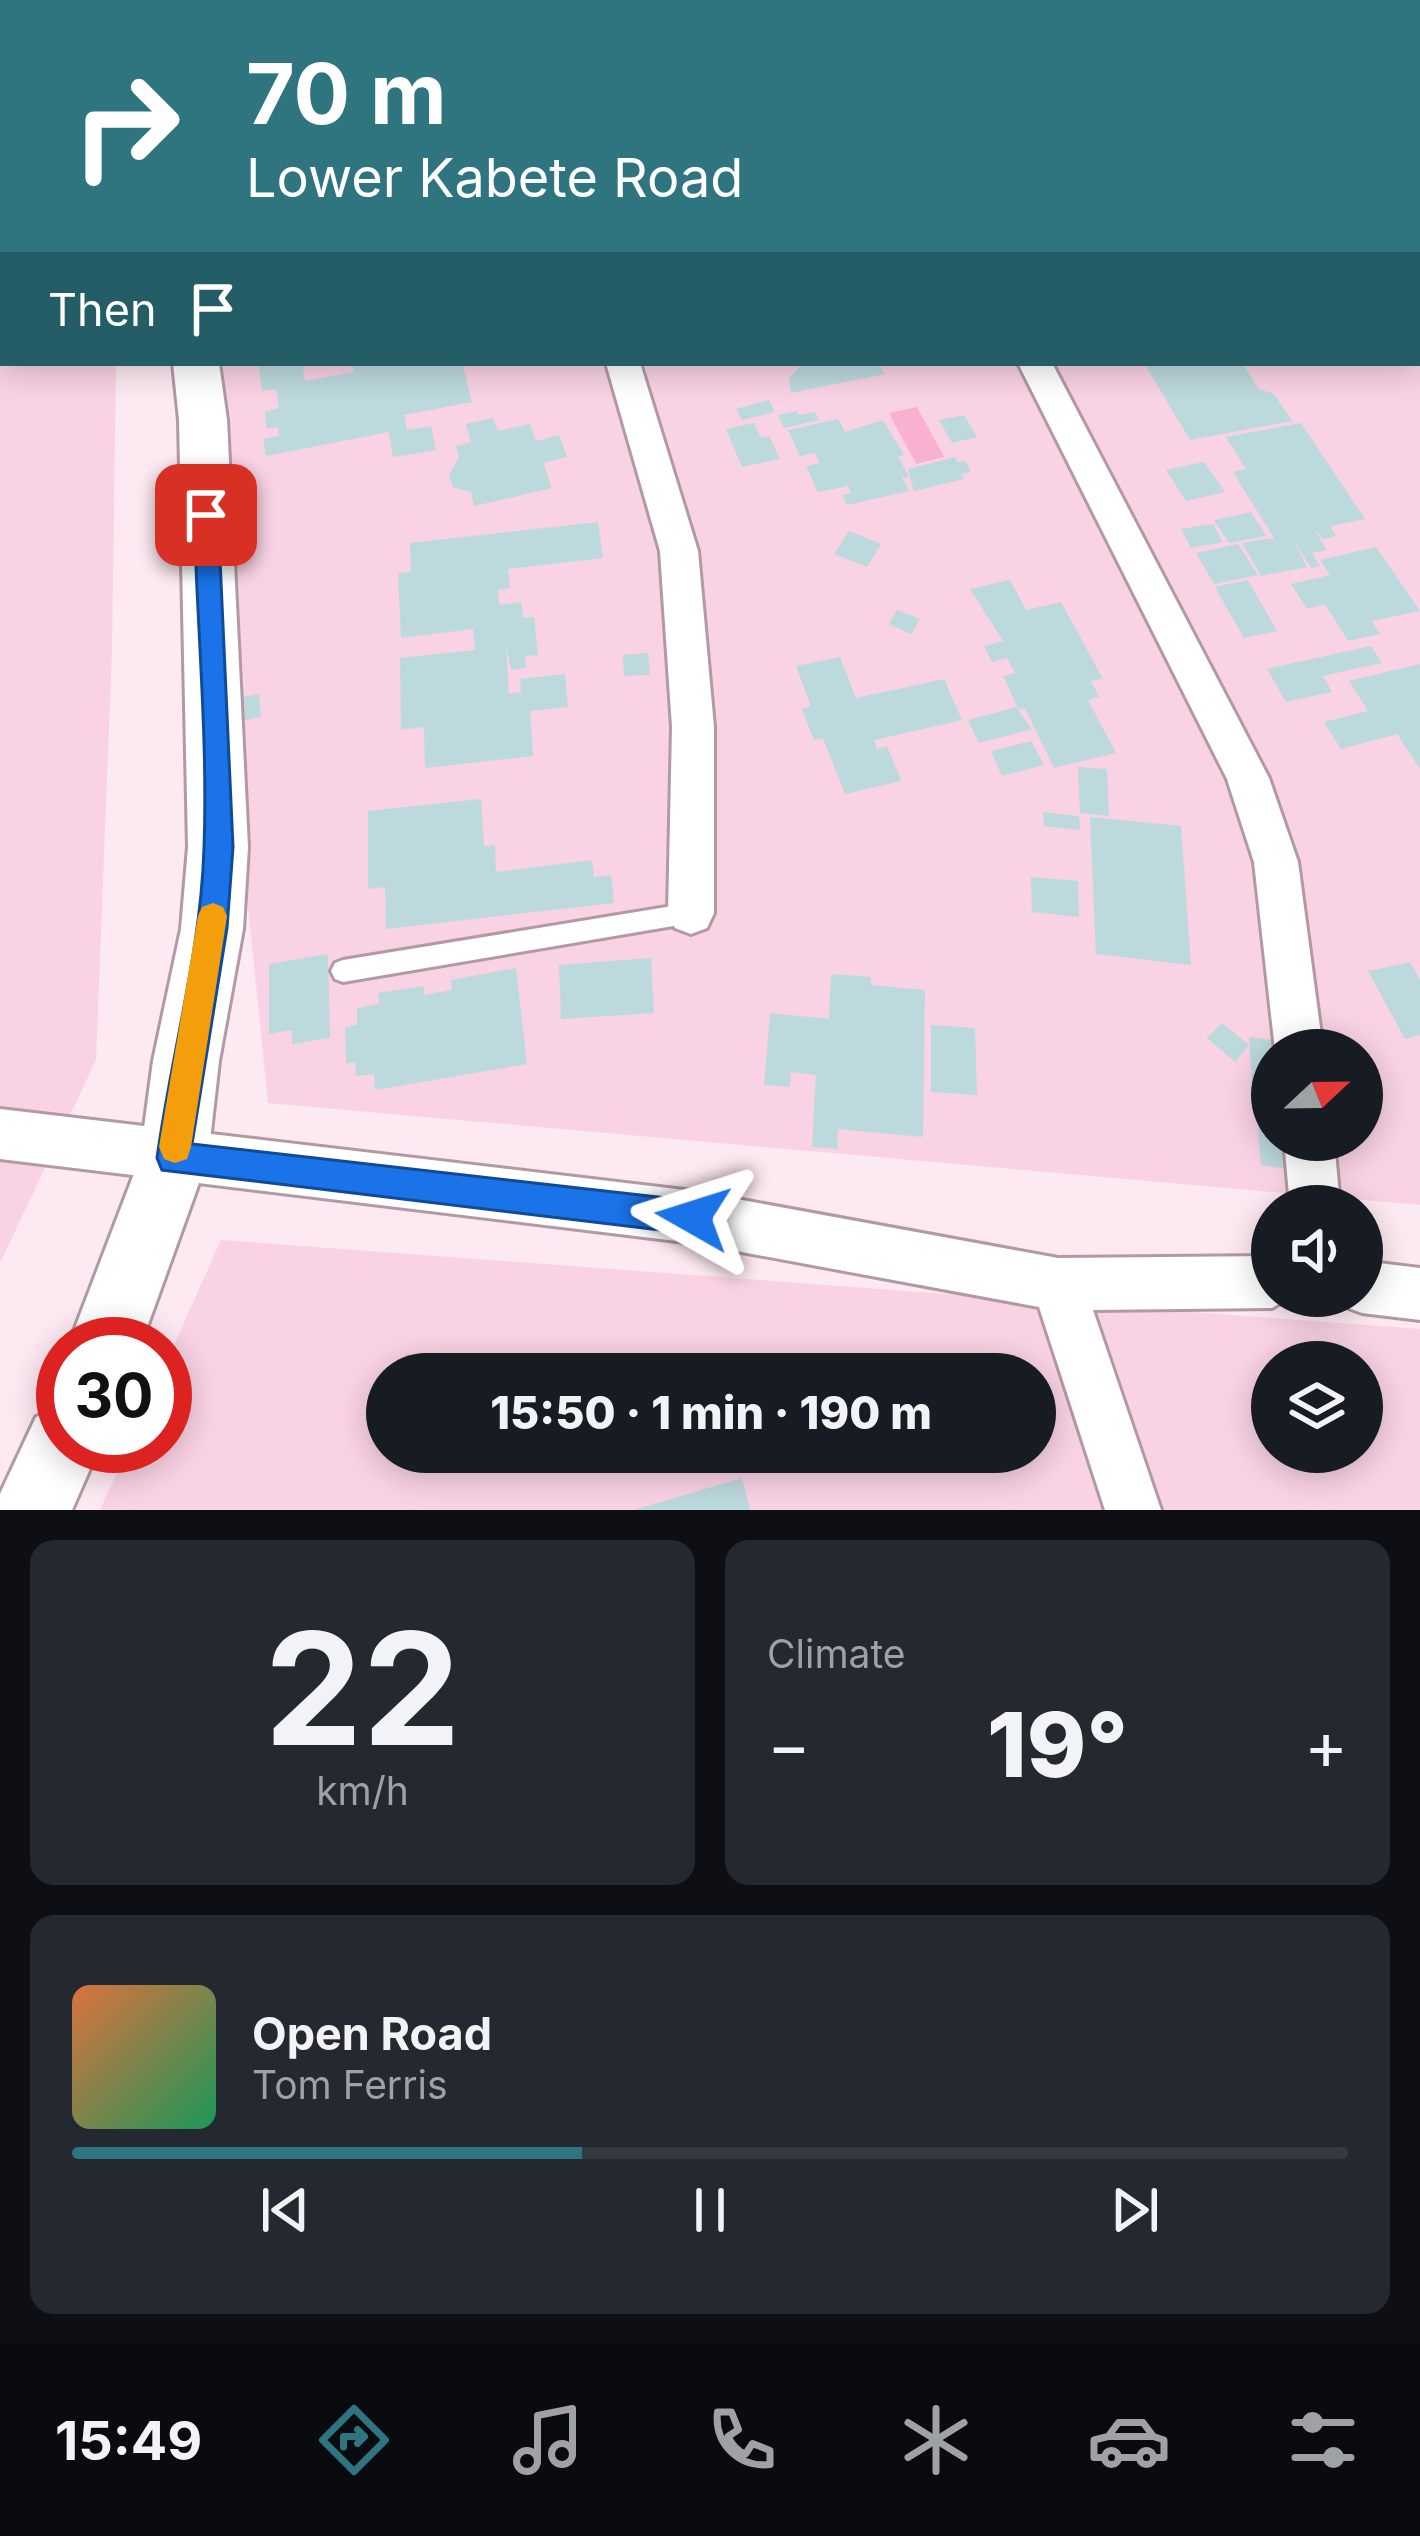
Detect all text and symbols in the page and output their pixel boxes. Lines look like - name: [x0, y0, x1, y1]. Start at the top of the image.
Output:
- text: 70 m: [246, 43, 447, 144]
- icon: right: [48, 48, 204, 204]
- text: Lower Kabete Road: [246, 145, 743, 210]
- icon: arrive: [180, 276, 246, 342]
- text: Then: [48, 282, 156, 337]
- pin: [155, 464, 257, 566]
- icon: arrive: [173, 482, 239, 548]
- north arrow: [1251, 1029, 1383, 1161]
- map controls: [1251, 1029, 1383, 1473]
- position arrow: [630, 1154, 756, 1280]
- button: sound: [1251, 1185, 1383, 1317]
- speed limit sign: 30: [36, 1317, 192, 1473]
- button: layers: [1251, 1341, 1383, 1473]
- text: 15:50 · 1 min · 190 m: [490, 1385, 932, 1440]
- text: 22: [264, 1594, 461, 1783]
- text: Climate: [767, 1630, 906, 1677]
- text: 19°: [987, 1690, 1128, 1799]
- text: −: [767, 1705, 811, 1785]
- text: +: [1304, 1705, 1348, 1785]
- text: km/h: [316, 1767, 409, 1814]
- text: Open Road: [252, 2006, 492, 2061]
- text: Tom Ferris: [252, 2061, 447, 2108]
- icon: previous: [252, 2177, 318, 2243]
- icon: pause: [677, 2177, 743, 2243]
- icon: next: [1102, 2177, 1168, 2243]
- icon: directions: [312, 2398, 396, 2482]
- icon: music: [506, 2398, 590, 2482]
- icon: phone: [700, 2398, 784, 2482]
- icon: climate: [894, 2398, 978, 2482]
- icon: car: [1087, 2398, 1171, 2482]
- icon: filters: [1281, 2398, 1365, 2482]
- text: 15:49: [55, 2408, 202, 2473]

